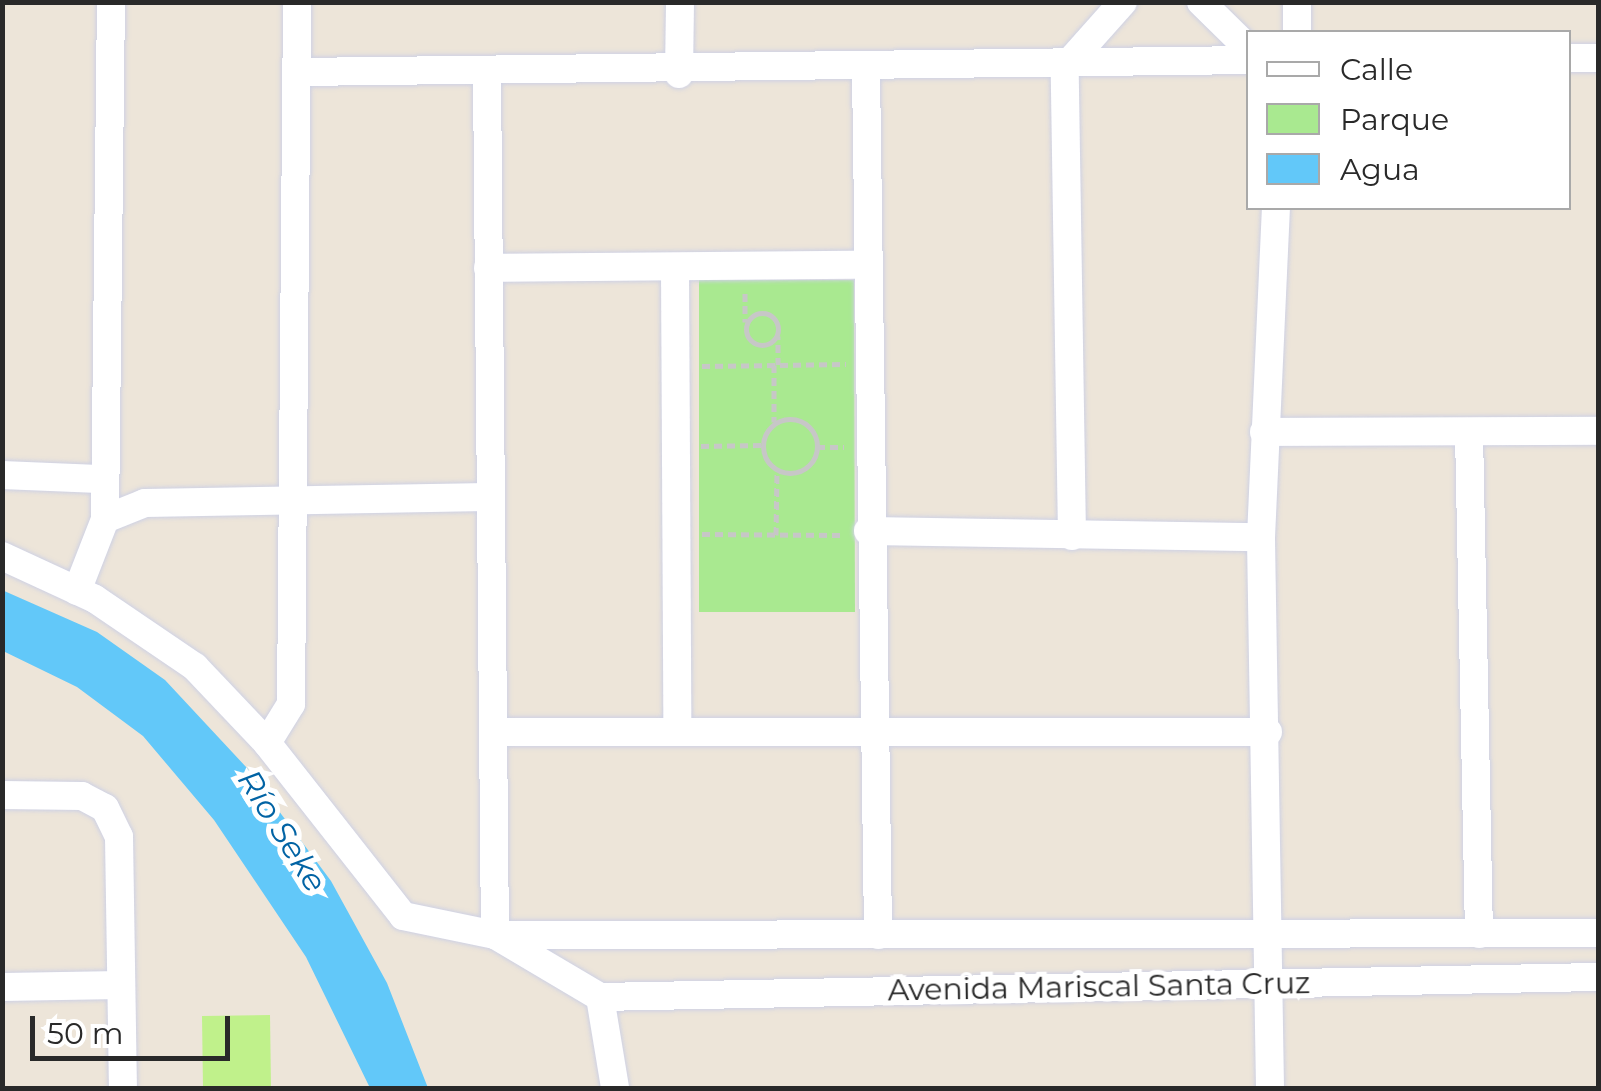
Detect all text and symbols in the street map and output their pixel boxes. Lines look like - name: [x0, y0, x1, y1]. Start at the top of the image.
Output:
- legend: [1246, 30, 1571, 210]
- text: Calle: [1340, 51, 1413, 88]
- text: Parque: [1340, 101, 1449, 138]
- text: Agua: [1340, 151, 1420, 188]
- water label: Río Seke: [229, 763, 335, 899]
- street label: Avenida Mariscal Santa Cruz: [887, 965, 1311, 1009]
- scale bar: [35, 996, 235, 1058]
- text: 50 m: [47, 1015, 124, 1052]

